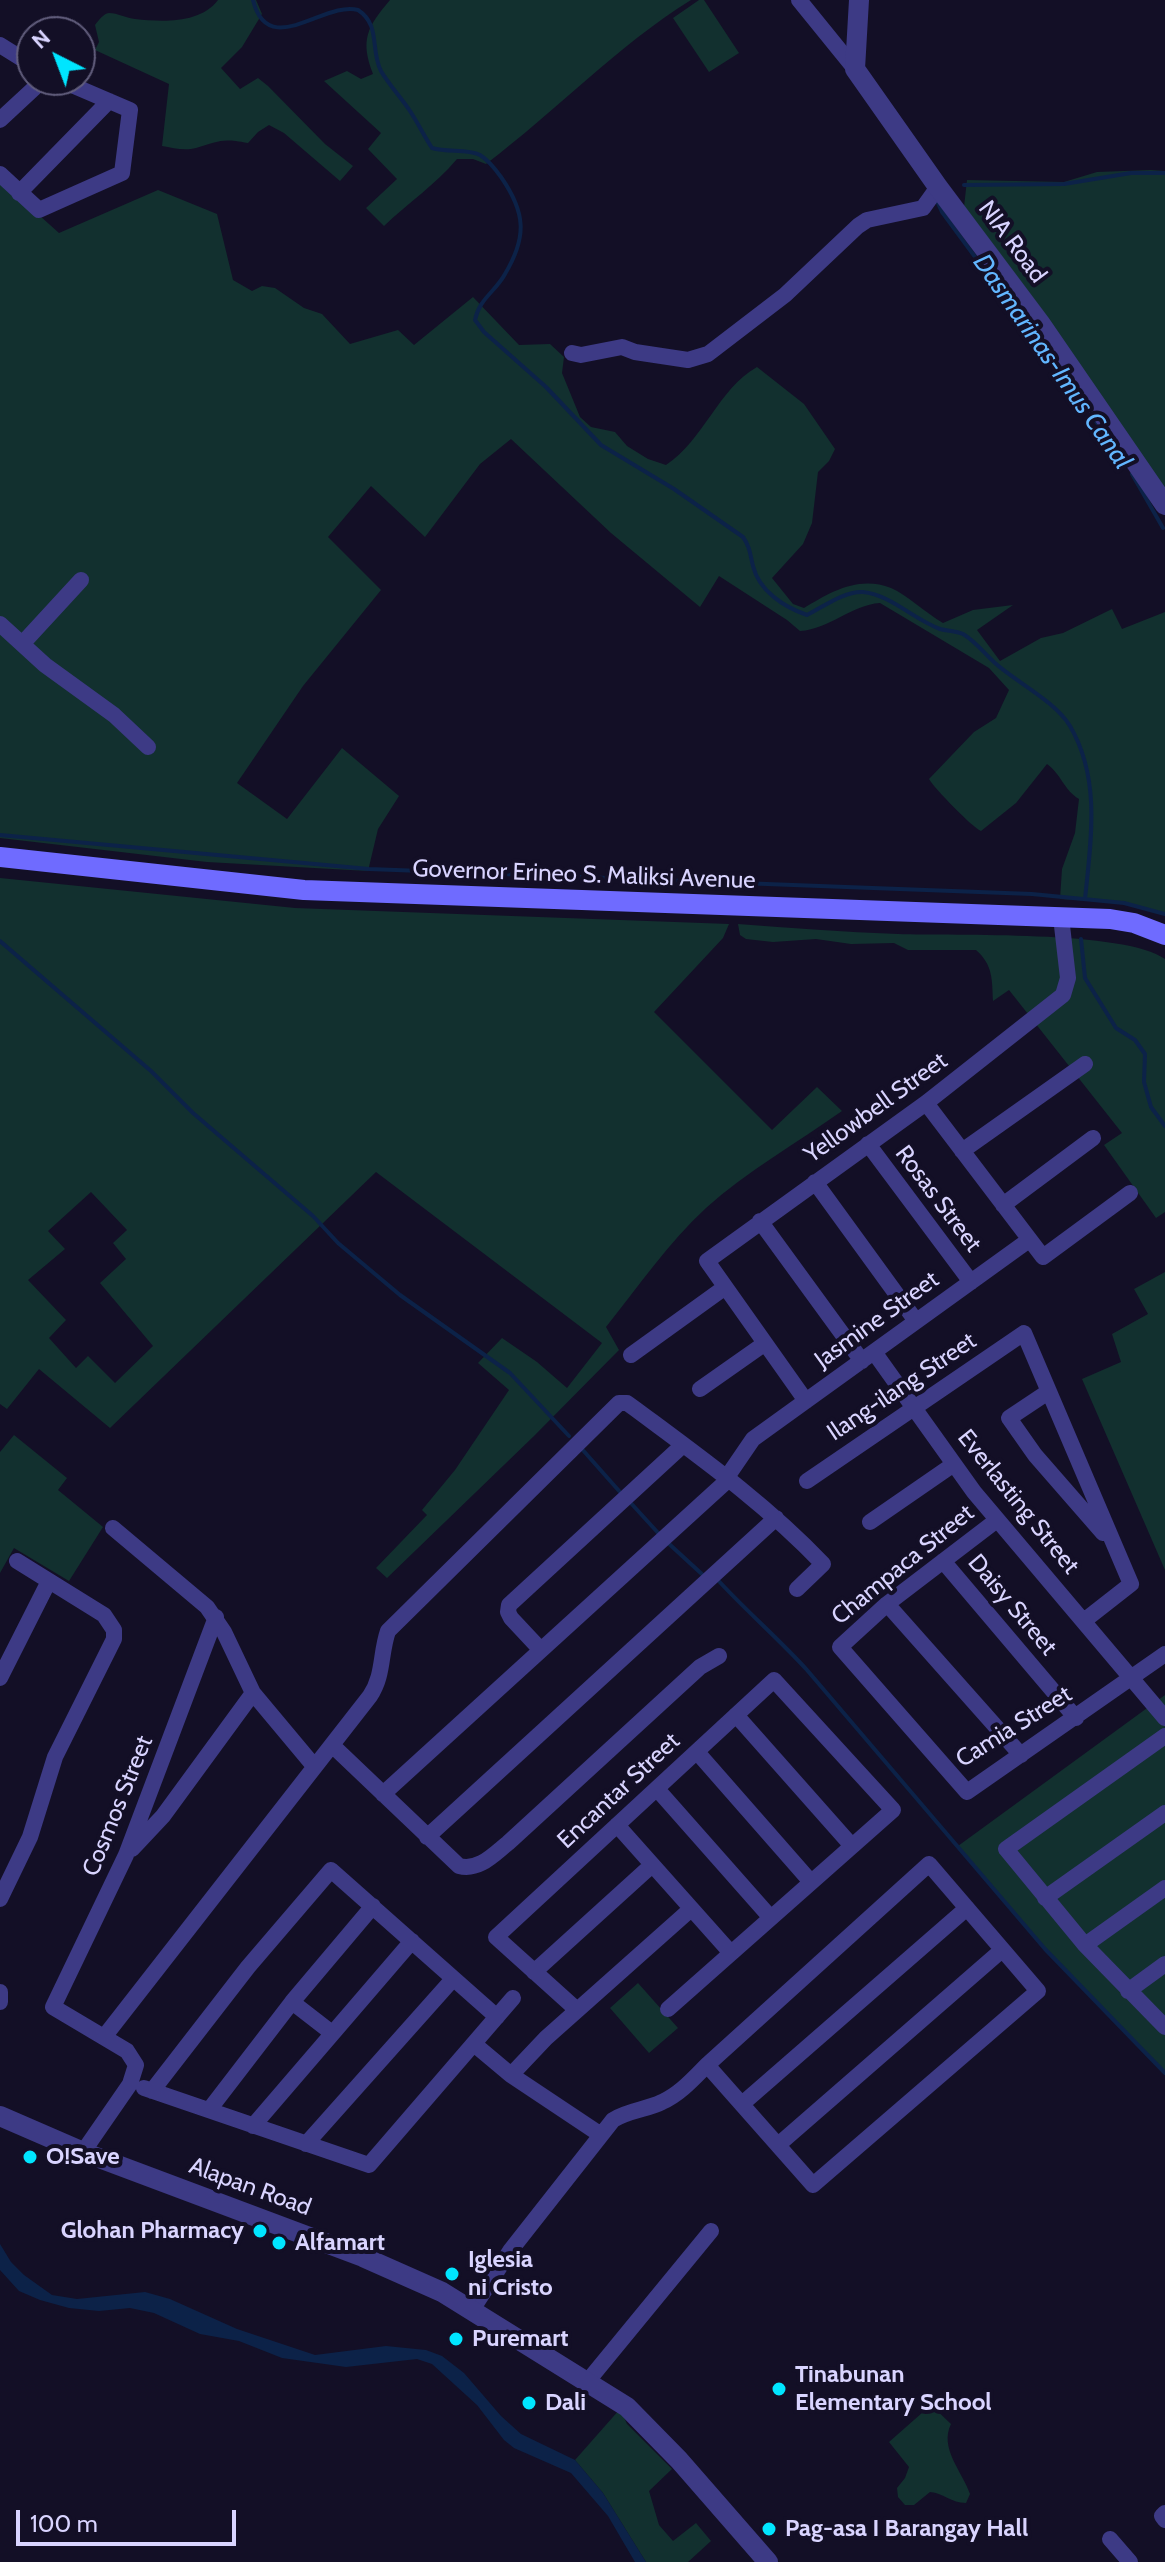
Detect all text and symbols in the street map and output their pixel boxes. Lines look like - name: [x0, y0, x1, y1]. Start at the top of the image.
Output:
- north arrow: [16, 16, 96, 96]
- text: N: [26, 24, 56, 55]
- street label: NIA Road: [972, 195, 1052, 289]
- water label: Dasmarinas-Imus Canal: [966, 249, 1138, 475]
- street label: Governor Erineo S. Maliksi Avenue: [412, 855, 756, 895]
- street label: Yellowbell Street: [799, 1047, 953, 1169]
- street label: Rosas Street: [889, 1140, 987, 1258]
- street label: Jasmine Street: [809, 1265, 945, 1375]
- street label: Ilang-ilang Street: [822, 1327, 982, 1447]
- street label: Everlasting Street: [951, 1424, 1085, 1580]
- street label: Champaca Street: [826, 1499, 980, 1631]
- street label: Daisy Street: [961, 1549, 1063, 1661]
- street label: Camia Street: [951, 1680, 1077, 1774]
- street label: Encantar Street: [552, 1727, 686, 1855]
- street label: Cosmos Street: [77, 1732, 159, 1880]
- place label: O!Save: [46, 2143, 120, 2171]
- marker: O!Save: [21, 2148, 39, 2166]
- street label: Alapan Road: [185, 2152, 315, 2222]
- place label: Glohan Pharmacy: [61, 2217, 244, 2245]
- marker: Glohan Pharmacy: [251, 2222, 269, 2240]
- place label: Alfamart: [295, 2229, 385, 2257]
- marker: Alfamart: [270, 2234, 288, 2252]
- place label: Iglesia ni Cristo: [468, 2246, 553, 2302]
- marker: Iglesia ni Cristo: [443, 2265, 461, 2283]
- place label: Puremart: [472, 2325, 568, 2353]
- marker: Puremart: [447, 2330, 465, 2348]
- place label: Tinabunan Elementary School: [795, 2361, 992, 2417]
- marker: Tinabunan Elementary School: [770, 2380, 788, 2398]
- place label: Dali: [545, 2389, 586, 2417]
- marker: Dali: [520, 2394, 538, 2412]
- scale bar: [20, 2494, 240, 2544]
- text: 100 m: [30, 2509, 98, 2538]
- place label: Pag-asa I Barangay Hall: [785, 2515, 1028, 2543]
- marker: Pag-asa I Barangay Hall: [760, 2520, 778, 2538]

